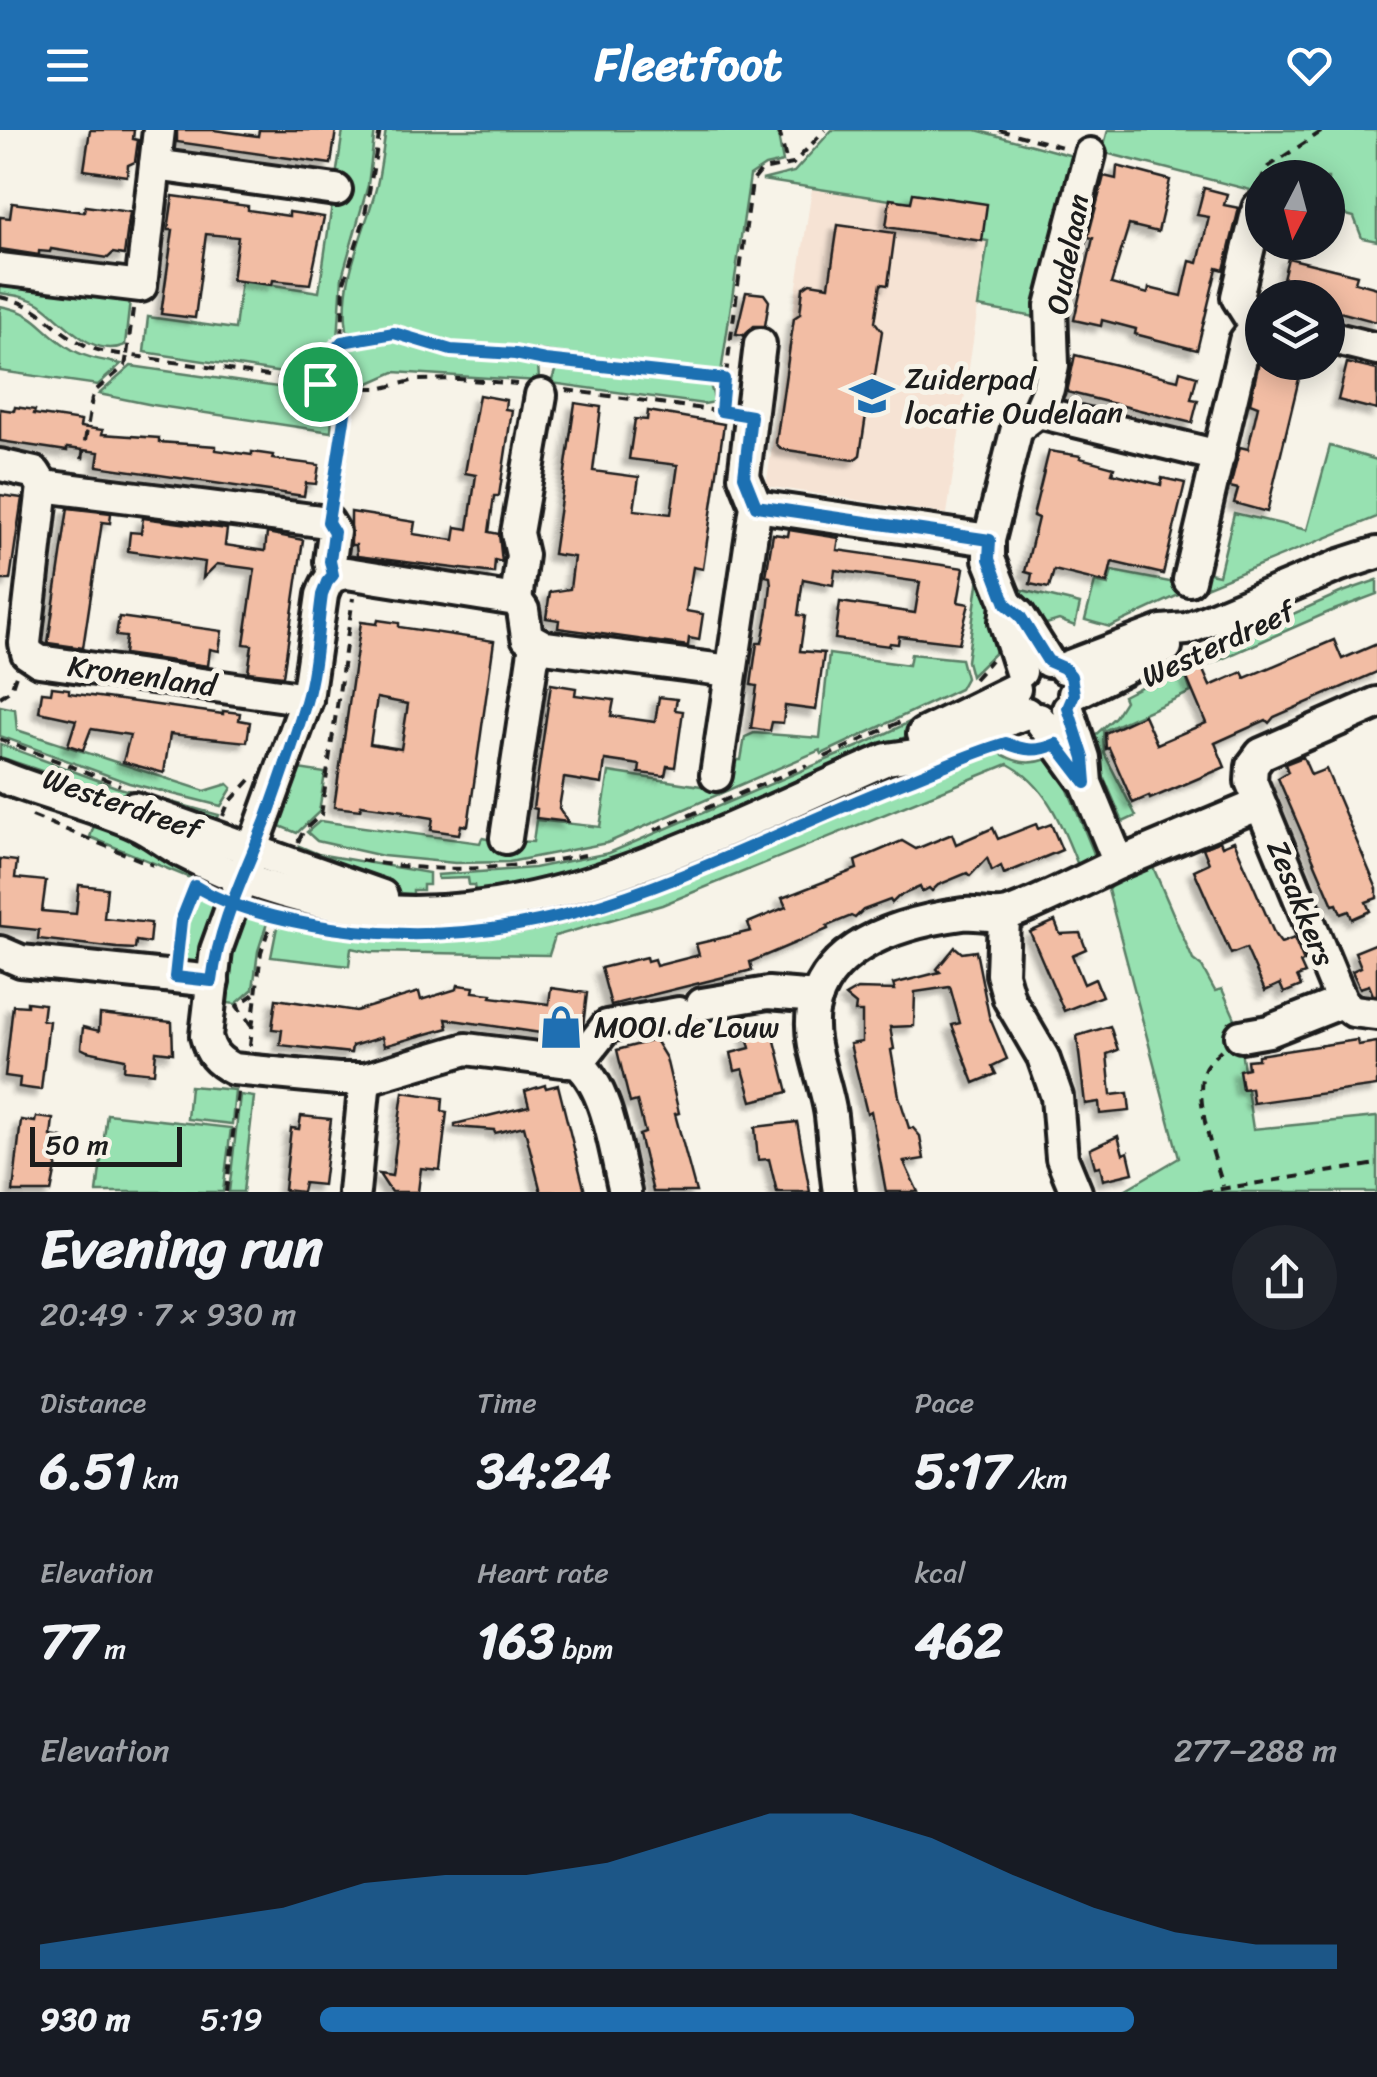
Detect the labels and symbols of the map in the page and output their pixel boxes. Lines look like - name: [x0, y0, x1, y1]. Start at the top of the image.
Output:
- north arrow: [1245, 160, 1345, 260]
- street label: Oudelaan: [1030, 189, 1106, 319]
- pin: [278, 342, 363, 427]
- place label: Zuiderpad locatie Oudelaan: [905, 352, 1123, 440]
- school or university icon: Zuiderpad locatie Oudelaan: [848, 372, 896, 420]
- street label: Westerdreef: [1132, 584, 1307, 703]
- street label: Kronenland: [64, 639, 222, 713]
- street label: Westerdreef: [36, 752, 211, 857]
- street label: Zesakkers: [1251, 831, 1351, 975]
- place label: MOOI de Louw: [594, 1000, 780, 1054]
- shop icon: MOOI de Louw: [537, 1003, 585, 1051]
- scale bar: [30, 1122, 182, 1166]

